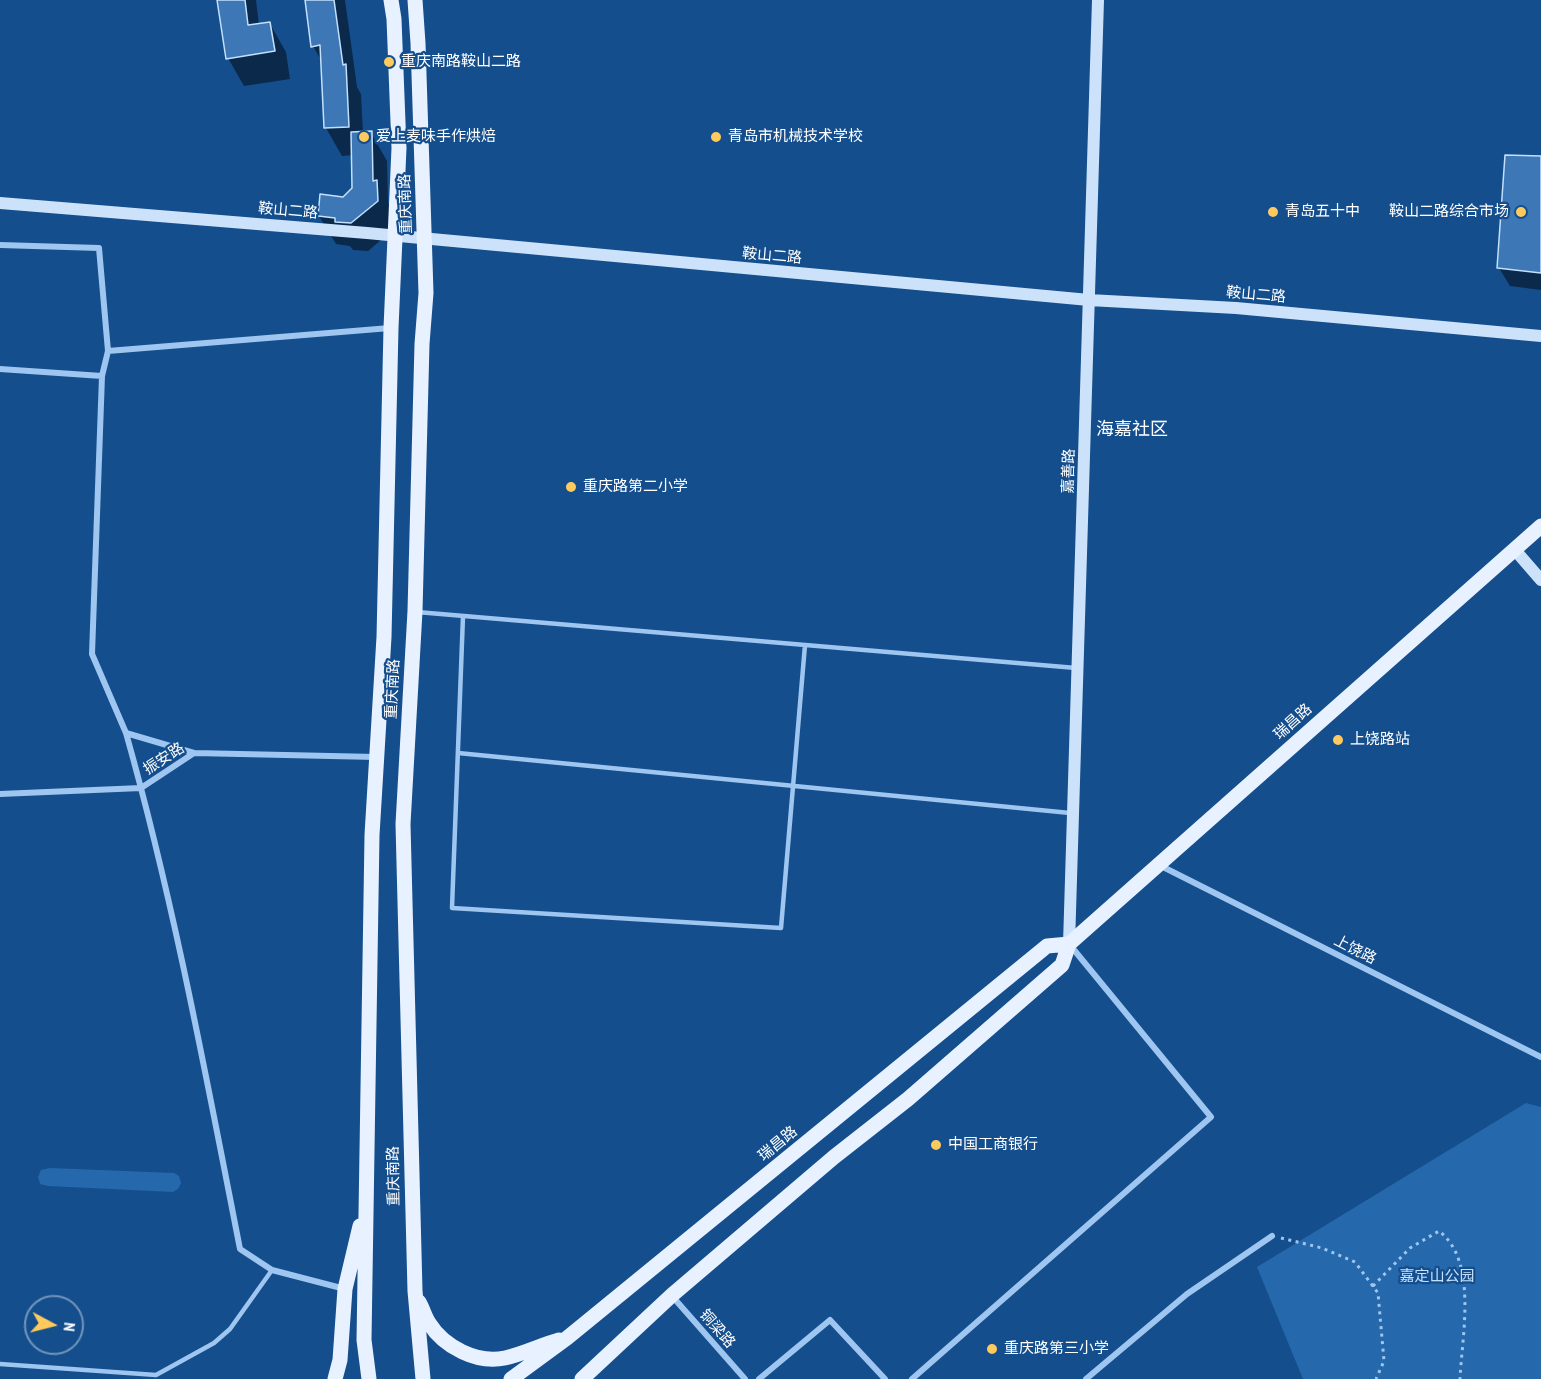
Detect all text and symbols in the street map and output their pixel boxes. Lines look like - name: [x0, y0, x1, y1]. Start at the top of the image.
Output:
- place label: 重庆南路鞍山二路: [401, 53, 521, 71]
- marker: 重庆南路鞍山二路: [382, 55, 396, 69]
- place label: 爱上麦味手作烘焙: [376, 128, 496, 146]
- place label: 青岛市机械技术学校: [728, 128, 863, 146]
- marker: 爱上麦味手作烘焙: [357, 130, 371, 144]
- marker: 青岛市机械技术学校: [709, 130, 723, 144]
- street label: 重庆南路: [396, 174, 416, 234]
- street label: 鞍山二路: [257, 199, 319, 223]
- place label: 青岛五十中: [1285, 203, 1360, 221]
- place label: 鞍山二路综合市场: [1389, 203, 1509, 221]
- marker: 青岛五十中: [1266, 205, 1280, 219]
- marker: 鞍山二路综合市场: [1514, 205, 1528, 219]
- street label: 鞍山二路: [741, 244, 803, 268]
- street label: 鞍山二路: [1225, 283, 1287, 307]
- district label: 海嘉社区: [1096, 419, 1168, 441]
- street label: 嘉善路: [1059, 448, 1079, 494]
- place label: 重庆路第二小学: [583, 478, 688, 496]
- marker: 重庆路第二小学: [564, 480, 578, 494]
- street label: 重庆南路: [382, 659, 404, 719]
- street label: 瑞昌路: [1270, 700, 1316, 744]
- place label: 上饶路站: [1350, 731, 1410, 749]
- marker: 上饶路站: [1331, 733, 1345, 747]
- street label: 振安路: [140, 739, 188, 779]
- street label: 上饶路: [1331, 932, 1379, 968]
- street label: 瑞昌路: [755, 1123, 801, 1165]
- place label: 中国工商银行: [948, 1136, 1038, 1154]
- marker: 中国工商银行: [929, 1138, 943, 1152]
- street label: 重庆南路: [384, 1146, 404, 1206]
- park label: 嘉定山公园: [1400, 1268, 1474, 1286]
- north arrow: [24, 1295, 84, 1355]
- street label: 铜梁路: [695, 1306, 739, 1352]
- text: N: [59, 1321, 80, 1332]
- place label: 重庆路第三小学: [1004, 1340, 1109, 1358]
- marker: 重庆路第三小学: [985, 1342, 999, 1356]

